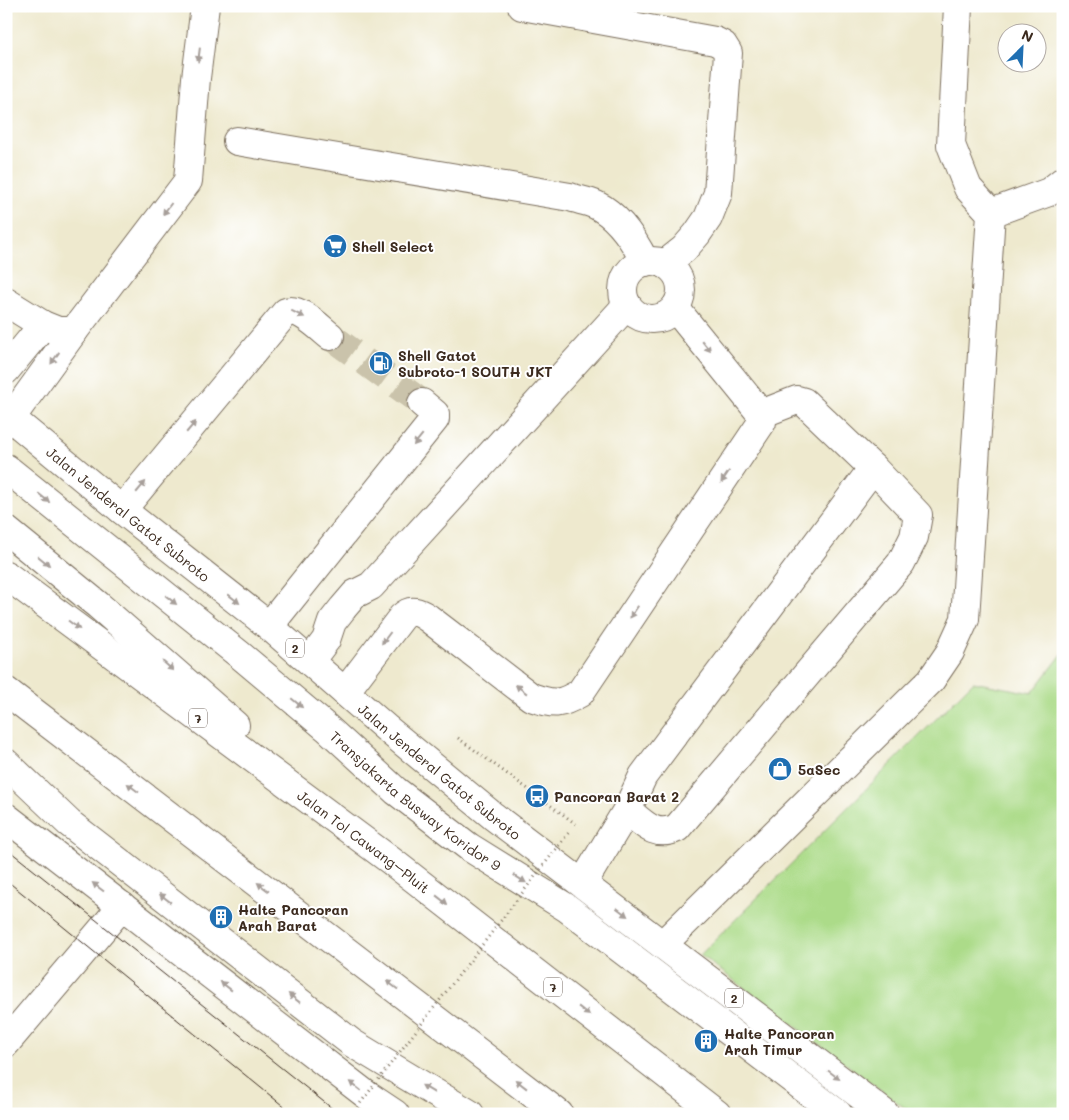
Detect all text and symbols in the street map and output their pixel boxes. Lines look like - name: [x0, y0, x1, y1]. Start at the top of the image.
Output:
- north arrow: [996, 22, 1046, 72]
- text: N: [1019, 25, 1036, 47]
- one-way arrow: [195, 47, 203, 63]
- one-way arrow: [161, 202, 172, 215]
- supermarket icon: Shell Select: [322, 233, 348, 259]
- place label: Shell Select: [352, 237, 434, 256]
- one-way arrow: [291, 310, 306, 318]
- one-way arrow: [701, 339, 712, 352]
- place label: Shell Gatot Subroto-1 SOUTH JKT: [398, 346, 553, 381]
- fuel station icon: Shell Gatot Subroto-1 SOUTH JKT: [368, 350, 394, 376]
- one-way arrow: [50, 352, 60, 365]
- one-way arrow: [186, 421, 197, 434]
- one-way arrow: [413, 433, 424, 446]
- street label: Jalan Jenderal Gatot Subroto: [43, 442, 214, 586]
- one-way arrow: [720, 471, 730, 484]
- one-way arrow: [136, 481, 147, 494]
- one-way arrow: [37, 493, 50, 504]
- one-way arrow: [37, 555, 50, 566]
- one-way arrow: [228, 593, 241, 604]
- one-way arrow: [164, 594, 177, 605]
- one-way arrow: [629, 606, 639, 619]
- one-way arrow: [67, 620, 80, 631]
- one-way arrow: [381, 631, 392, 644]
- road number: 2: [286, 638, 304, 658]
- one-way arrow: [161, 660, 173, 672]
- one-way arrow: [515, 684, 528, 695]
- one-way arrow: [290, 697, 303, 708]
- street label: Jalan Jenderal Gatot Subroto: [354, 699, 525, 843]
- road number: 7: [189, 708, 207, 728]
- street label: Transjakarta Busway Koridor 9: [326, 726, 505, 874]
- shop icon: 5aSec: [767, 756, 793, 782]
- place label: 5aSec: [798, 760, 840, 779]
- one-way arrow: [126, 783, 140, 793]
- bus stop icon: Pancoran Barat 2: [524, 783, 550, 809]
- street label: Jalan Tol Cawang–Pluit: [294, 785, 434, 897]
- place label: Pancoran Barat 2: [554, 787, 679, 806]
- one-way arrow: [513, 874, 526, 884]
- one-way arrow: [257, 881, 270, 892]
- one-way arrow: [91, 882, 105, 892]
- one-way arrow: [158, 893, 172, 903]
- one-way arrow: [435, 895, 448, 906]
- place label: Halte Pancoran Arah Barat: [238, 900, 348, 935]
- building icon: Halte Pancoran Arah Barat: [208, 904, 234, 930]
- one-way arrow: [615, 907, 628, 918]
- road number: 7: [544, 978, 562, 996]
- one-way arrow: [386, 980, 399, 991]
- one-way arrow: [220, 981, 233, 992]
- road number: 2: [725, 988, 743, 1008]
- one-way arrow: [287, 992, 300, 1003]
- one-way arrow: [578, 1006, 591, 1016]
- place label: Halte Pancoran Arah Timur: [724, 1024, 834, 1059]
- building icon: Halte Pancoran Arah Timur: [693, 1028, 719, 1054]
- one-way arrow: [827, 1070, 841, 1080]
- one-way arrow: [514, 1079, 528, 1089]
- one-way arrow: [349, 1080, 362, 1091]
- one-way arrow: [420, 1085, 435, 1093]

